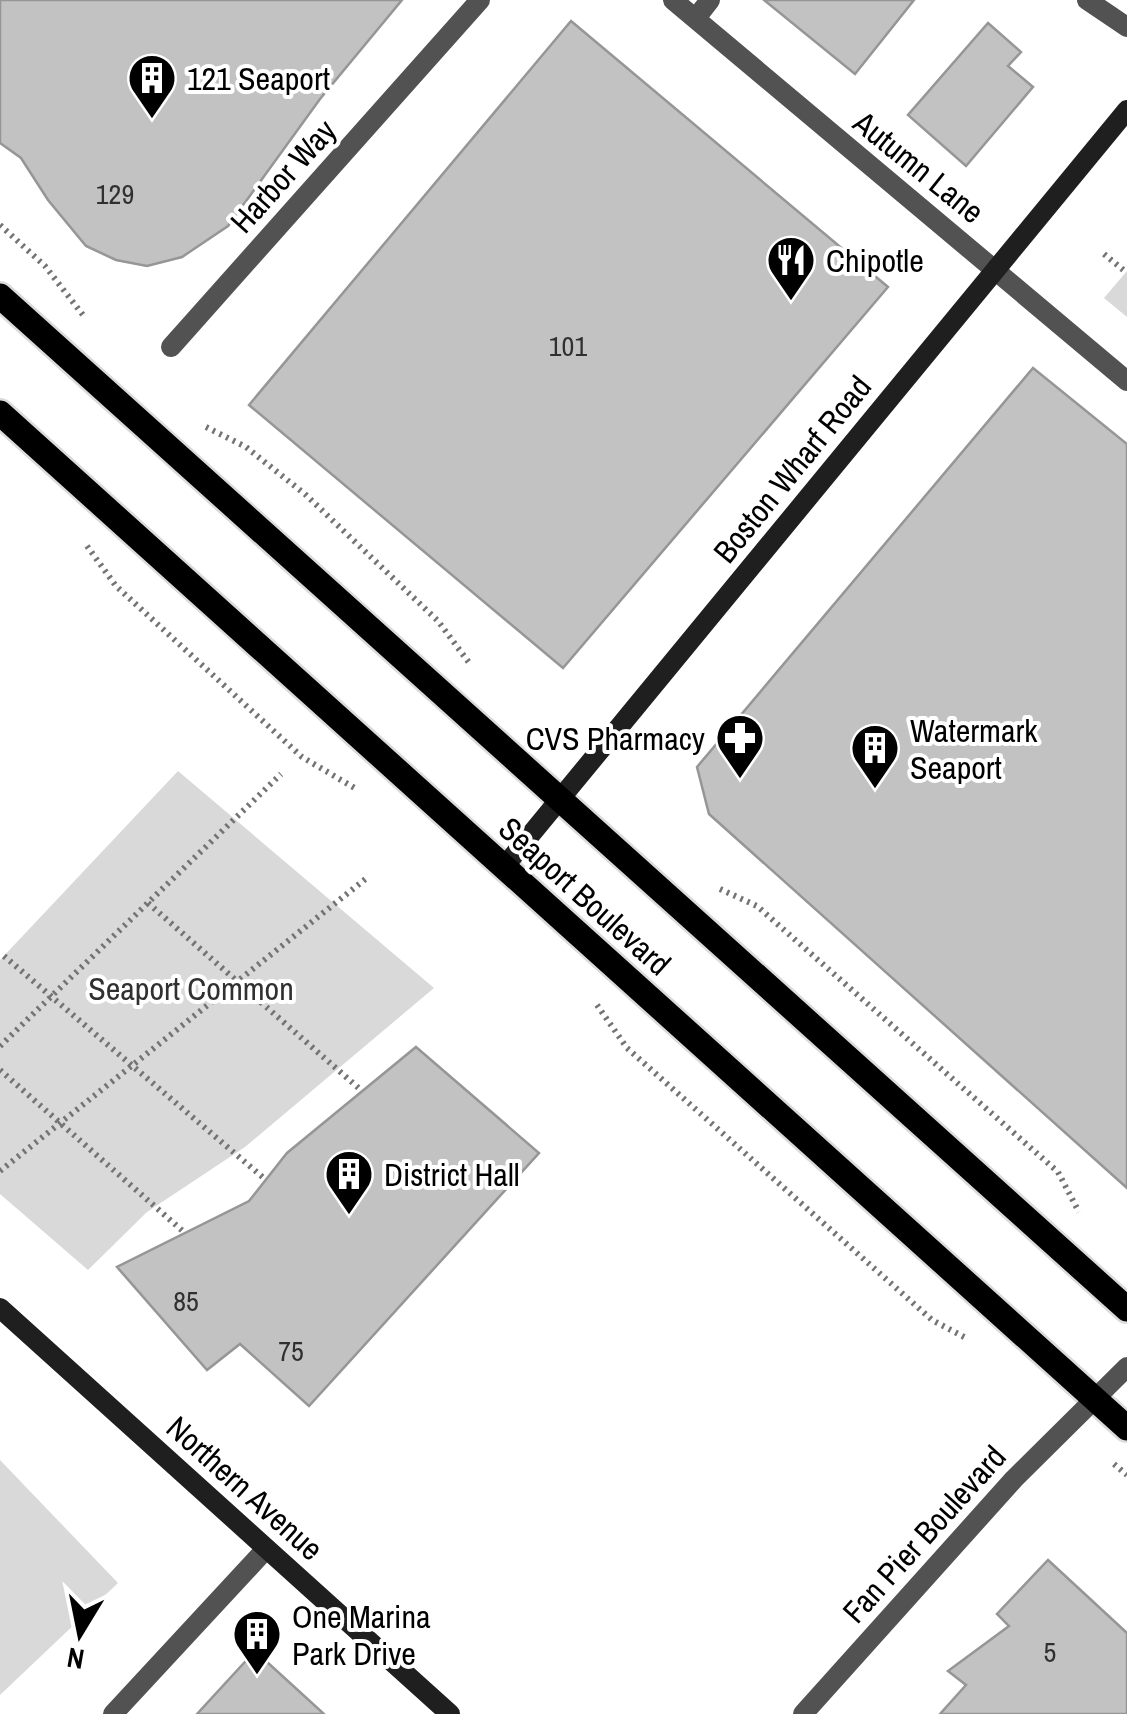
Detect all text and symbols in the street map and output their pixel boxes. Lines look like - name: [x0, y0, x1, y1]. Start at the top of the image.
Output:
- building icon: 121 Seaport: [126, 52, 178, 120]
- place label: 121 Seaport: [187, 57, 330, 100]
- street label: Autumn Lane: [844, 101, 993, 233]
- street label: Harbor Way: [221, 110, 345, 242]
- house number: 129: [96, 175, 134, 213]
- restaurant icon: Chipotle: [765, 234, 817, 302]
- place label: Chipotle: [826, 239, 924, 282]
- house number: 101: [549, 327, 587, 365]
- street label: Boston Wharf Road: [703, 366, 881, 572]
- place label: Watermark Seaport: [910, 709, 1038, 789]
- pharmacy icon: CVS Pharmacy: [714, 712, 766, 780]
- place label: CVS Pharmacy: [526, 717, 705, 760]
- building icon: Watermark Seaport: [849, 722, 901, 790]
- street label: Seaport Boulevard: [490, 807, 680, 985]
- park label: Seaport Common: [88, 967, 294, 1010]
- building icon: District Hall: [323, 1148, 375, 1216]
- place label: District Hall: [384, 1153, 520, 1196]
- house number: 85: [173, 1282, 199, 1320]
- house number: 75: [278, 1332, 304, 1370]
- street label: Northern Avenue: [158, 1406, 332, 1570]
- street label: Fan Pier Boulevard: [833, 1436, 1015, 1632]
- north arrow: [30, 1584, 130, 1684]
- place label: One Marina Park Drive: [292, 1595, 431, 1675]
- building icon: One Marina Park Drive: [231, 1608, 283, 1676]
- house number: 5: [1044, 1633, 1056, 1671]
- text: N: [64, 1638, 87, 1679]

